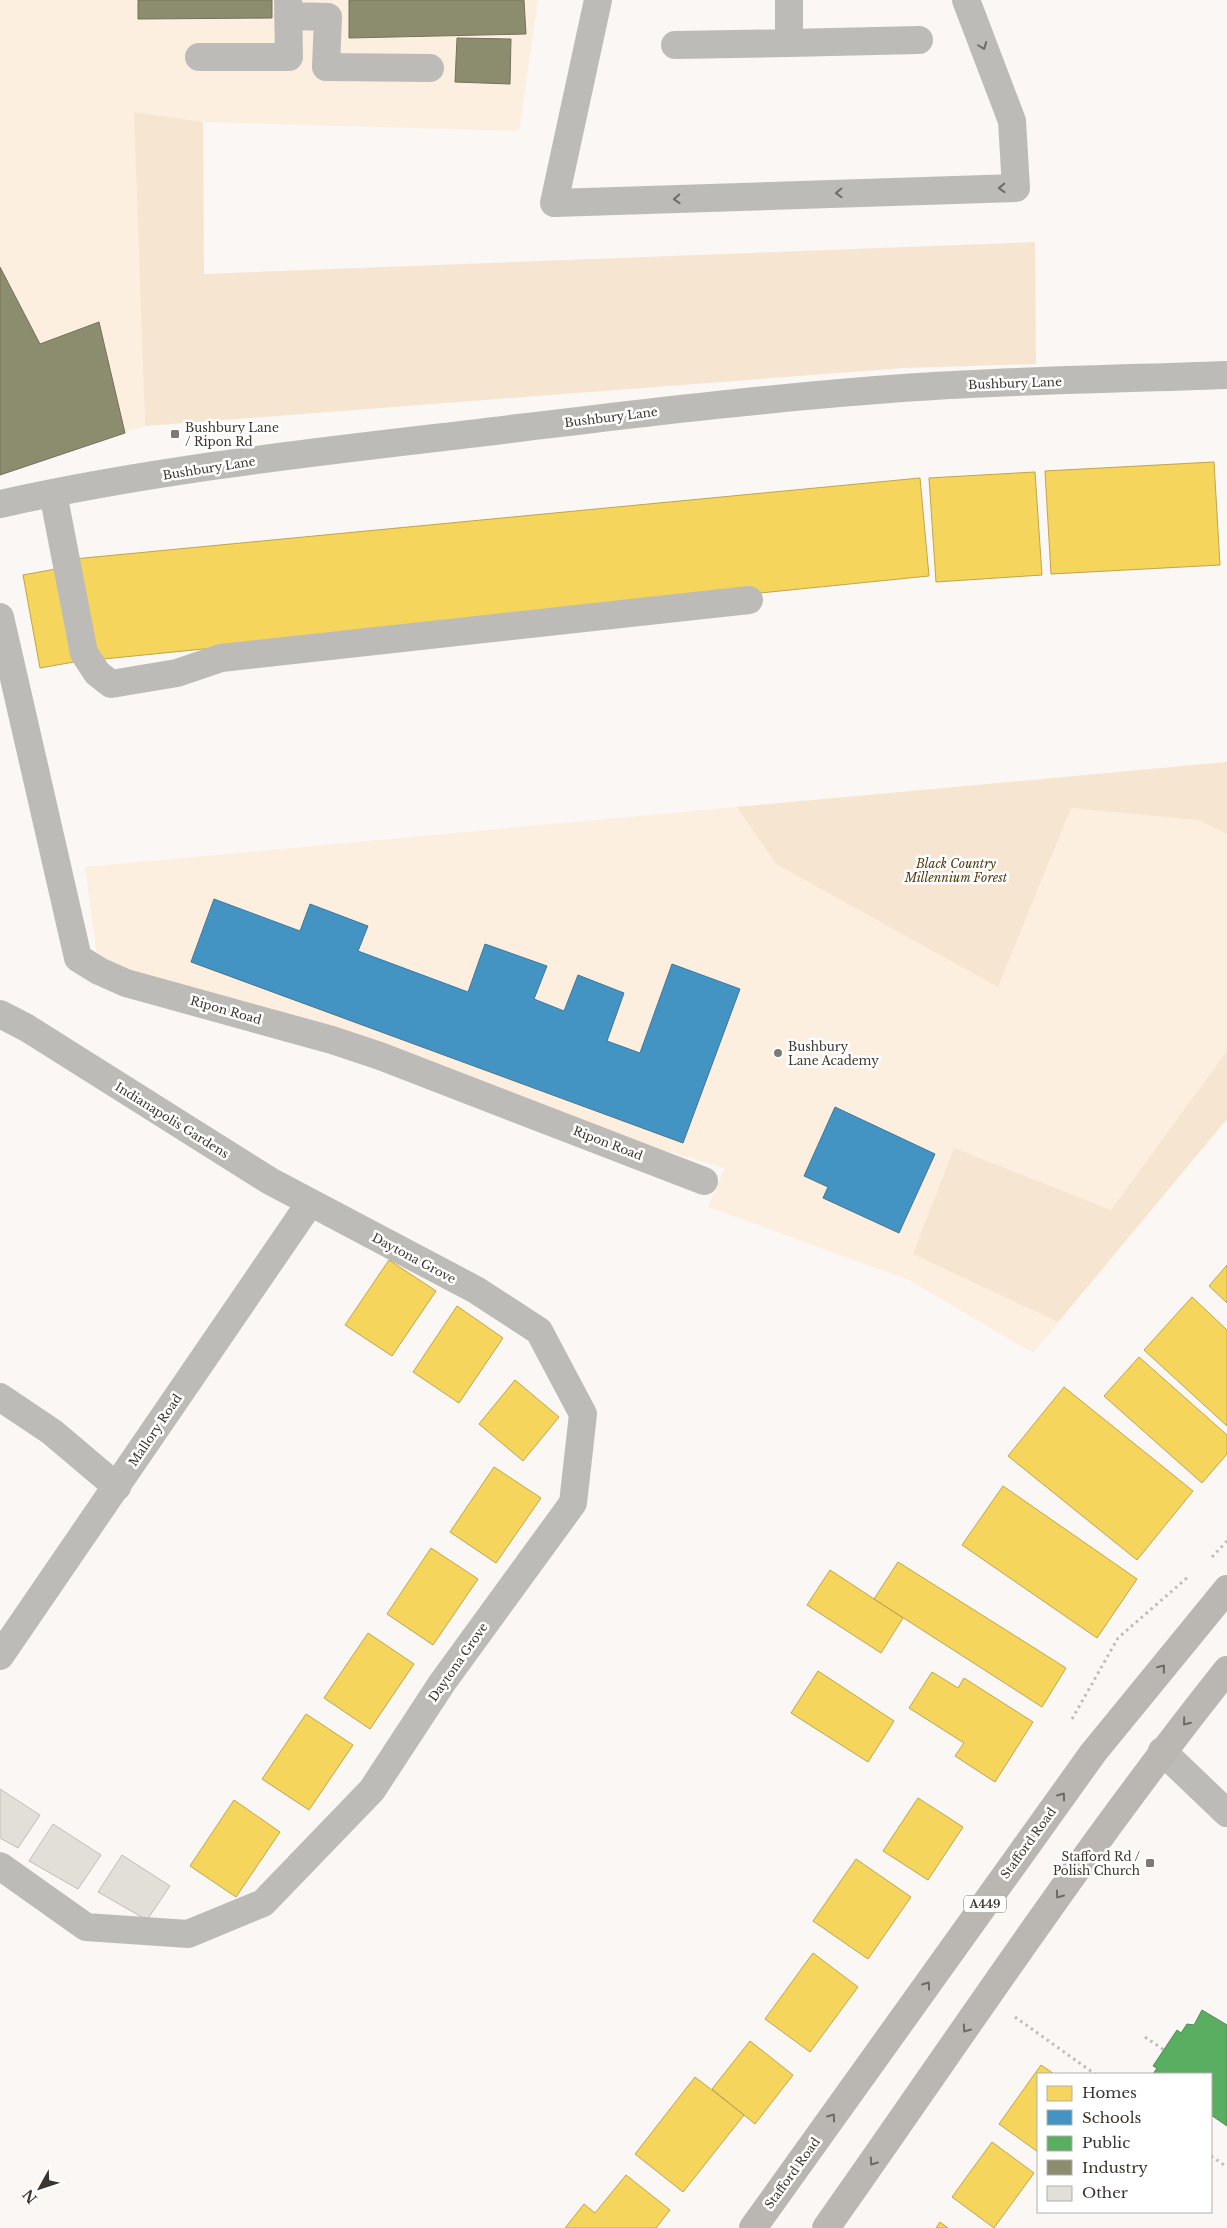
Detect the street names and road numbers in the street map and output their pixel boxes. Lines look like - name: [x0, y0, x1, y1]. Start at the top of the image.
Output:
- street label: Bushbury Lane: [968, 374, 1062, 392]
- street label: Bushbury Lane: [564, 404, 659, 430]
- street label: Bushbury Lane: [162, 453, 257, 483]
- street label: Ripon Road: [189, 993, 263, 1027]
- street label: Indianapolis Gardens: [112, 1079, 232, 1161]
- street label: Ripon Road: [571, 1123, 645, 1163]
- street label: Daytona Grove: [370, 1230, 459, 1286]
- street label: Mallory Road: [125, 1391, 185, 1469]
- street label: Daytona Grove: [425, 1620, 491, 1704]
- street label: Stafford Road: [997, 1804, 1059, 1882]
- road number: A449: [964, 1896, 1006, 1912]
- street label: Stafford Road: [761, 2134, 823, 2212]

